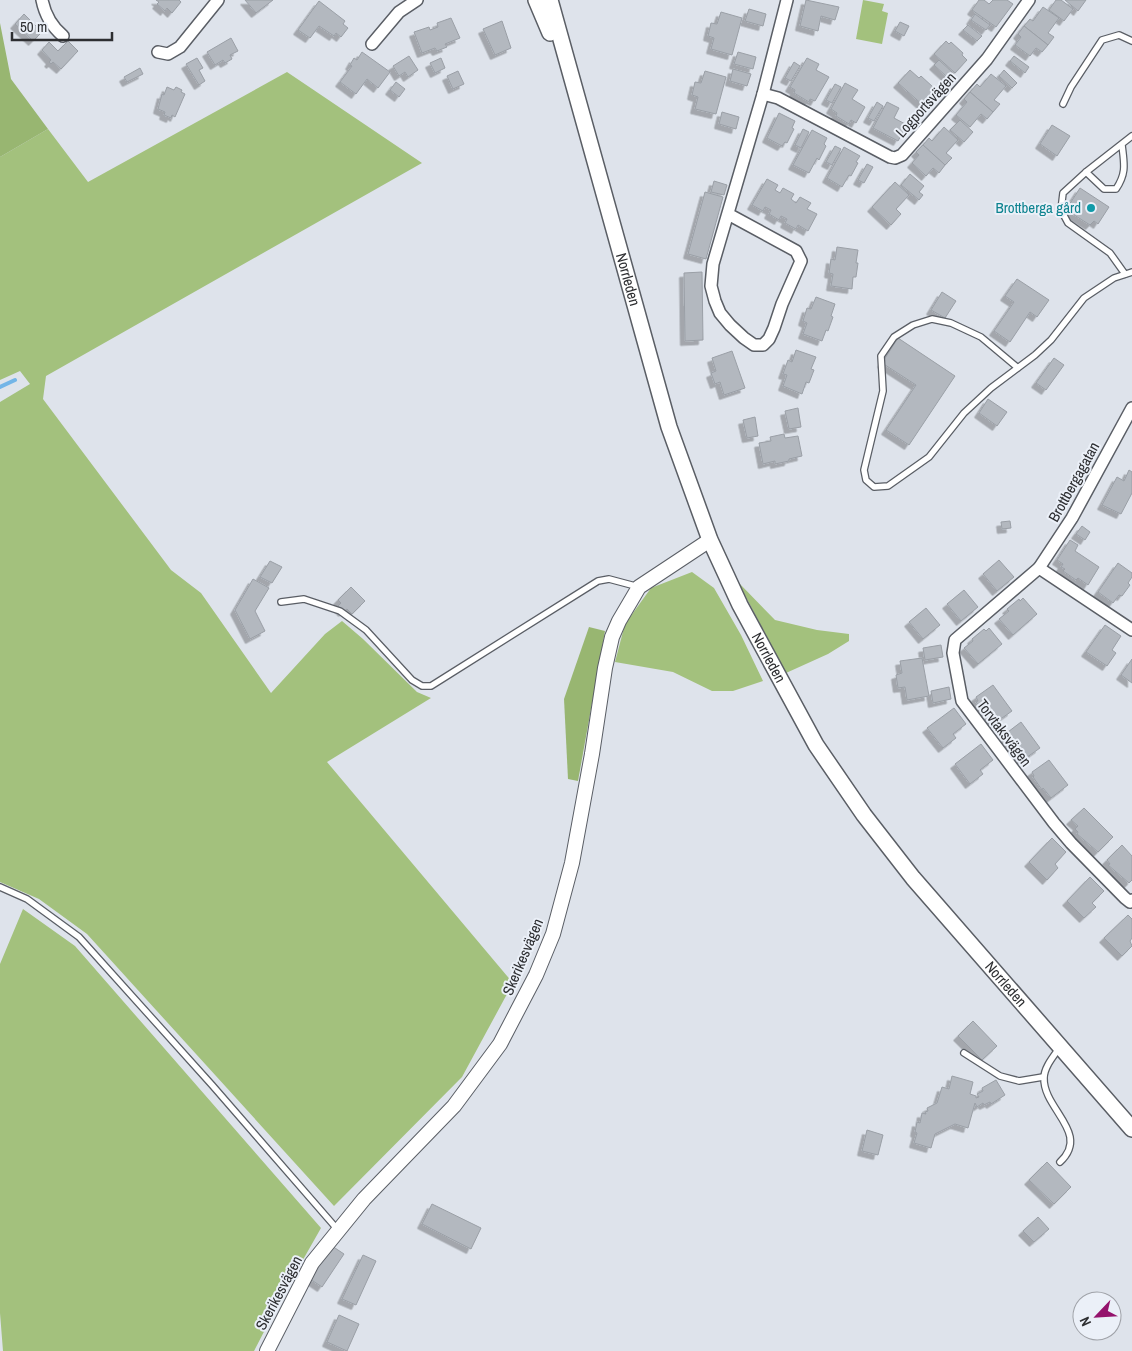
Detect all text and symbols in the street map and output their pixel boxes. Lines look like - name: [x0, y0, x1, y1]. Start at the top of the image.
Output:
- scale bar: [12, 10, 112, 42]
- text: 50 m: [20, 16, 47, 37]
- street label: Logportsvägen: [891, 67, 961, 142]
- place label: Brottberga gård: [996, 197, 1081, 218]
- marker: Brottberga gård: [1085, 202, 1097, 214]
- street label: Norrleden: [611, 250, 646, 308]
- street label: Brottbergagatan: [1043, 438, 1104, 525]
- street label: Norrleden: [747, 629, 791, 686]
- street label: Torvtaksvägen: [972, 695, 1037, 771]
- street label: Skerikesvägen: [497, 915, 548, 998]
- street label: Norrleden: [980, 957, 1032, 1011]
- street label: Skerikesvägen: [250, 1252, 307, 1334]
- north arrow: [1072, 1291, 1122, 1341]
- text: N: [1075, 1314, 1095, 1329]

